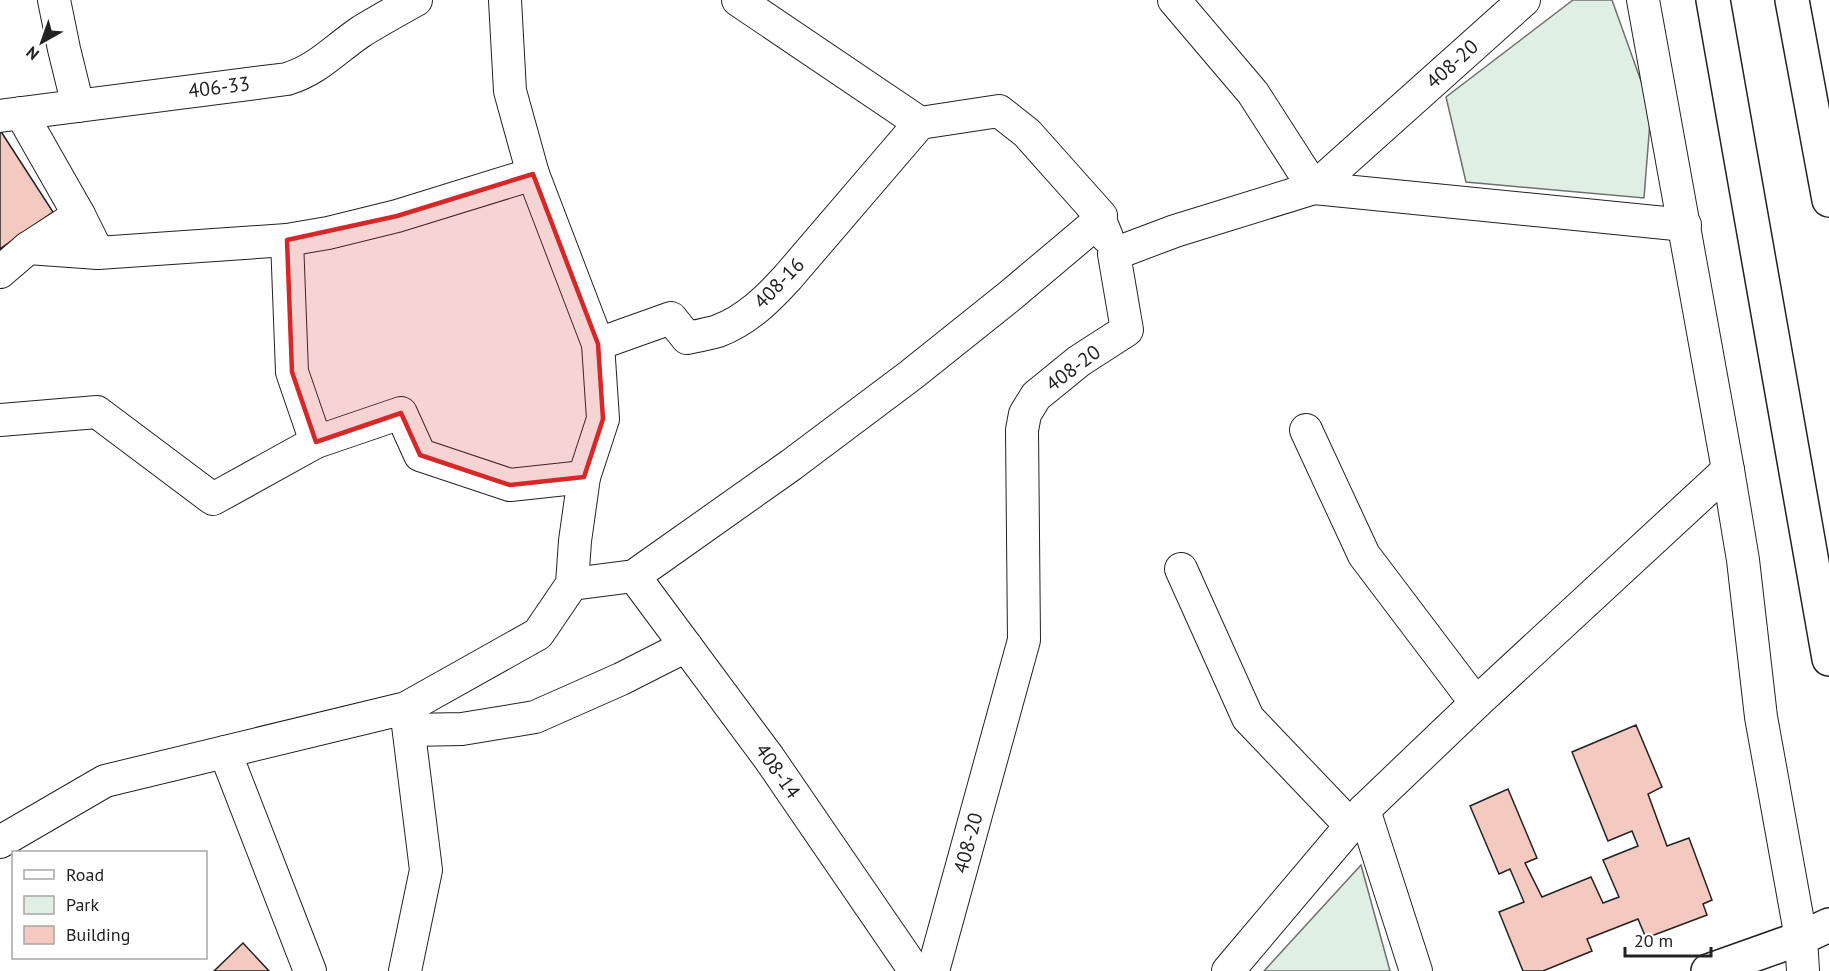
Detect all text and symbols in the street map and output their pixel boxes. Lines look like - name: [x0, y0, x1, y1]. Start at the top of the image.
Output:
- north arrow: [12, 12, 72, 72]
- street label: 408-20: [1420, 34, 1484, 94]
- text: N: [22, 42, 43, 65]
- street label: 406-33: [187, 70, 251, 104]
- street label: 408-16: [748, 252, 810, 314]
- street label: 408-20: [1041, 339, 1106, 397]
- street label: 408-14: [750, 738, 806, 804]
- street label: 408-20: [947, 810, 989, 876]
- legend: [12, 851, 207, 959]
- text: Road: [66, 863, 104, 886]
- text: Park: [66, 893, 99, 916]
- scale bar: [1625, 920, 1710, 958]
- text: Building: [66, 923, 130, 946]
- text: 20 m: [1634, 929, 1673, 952]

